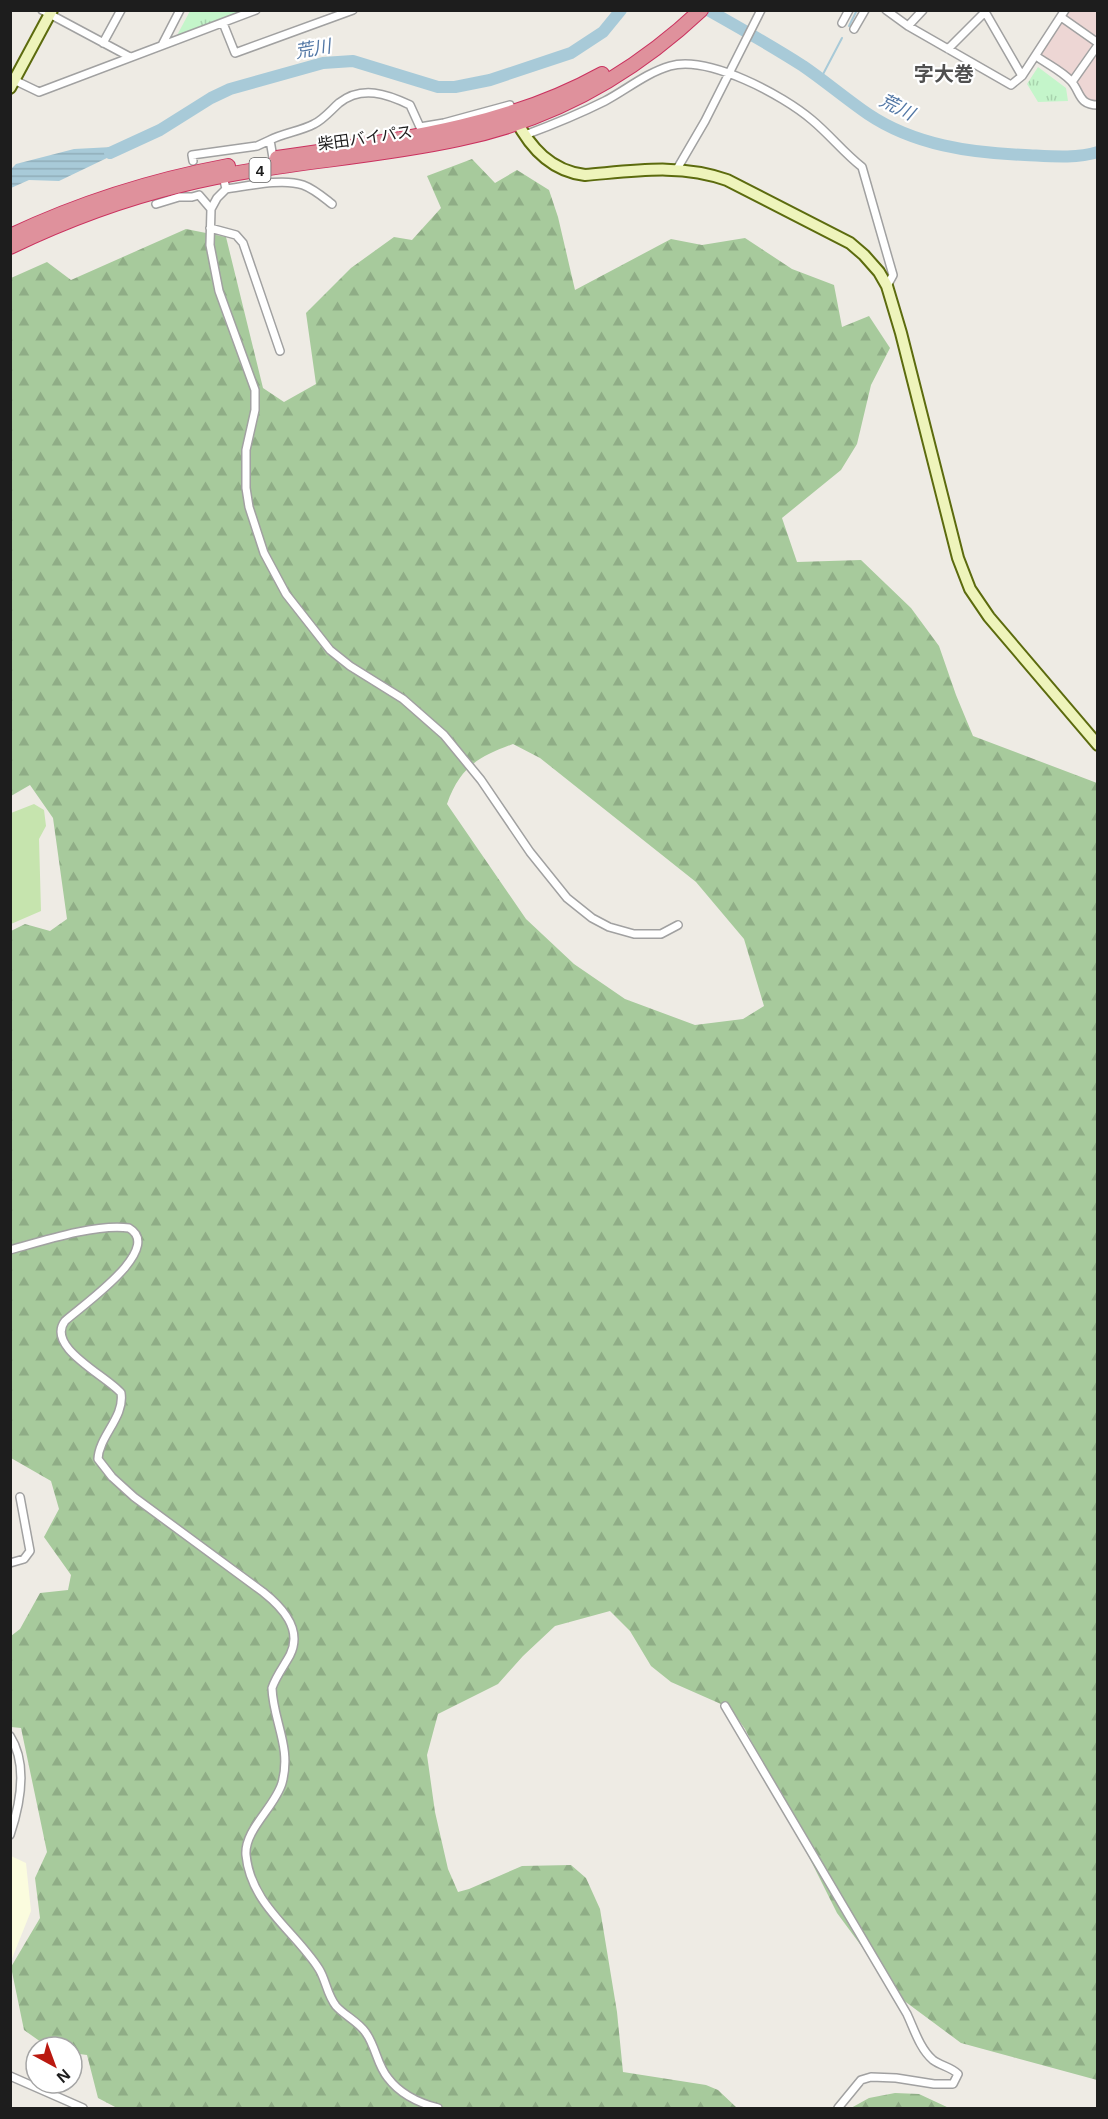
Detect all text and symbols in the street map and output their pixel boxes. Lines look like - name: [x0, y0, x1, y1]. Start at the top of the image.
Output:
- water label: 荒川: [294, 36, 334, 62]
- district label: 字大巻: [914, 63, 974, 85]
- water label: 荒川: [876, 90, 919, 125]
- street label: 柴田バイパス: [316, 123, 414, 153]
- road number: 4: [250, 158, 270, 182]
- north arrow: [24, 2035, 84, 2095]
- text: N: [54, 2066, 73, 2086]

